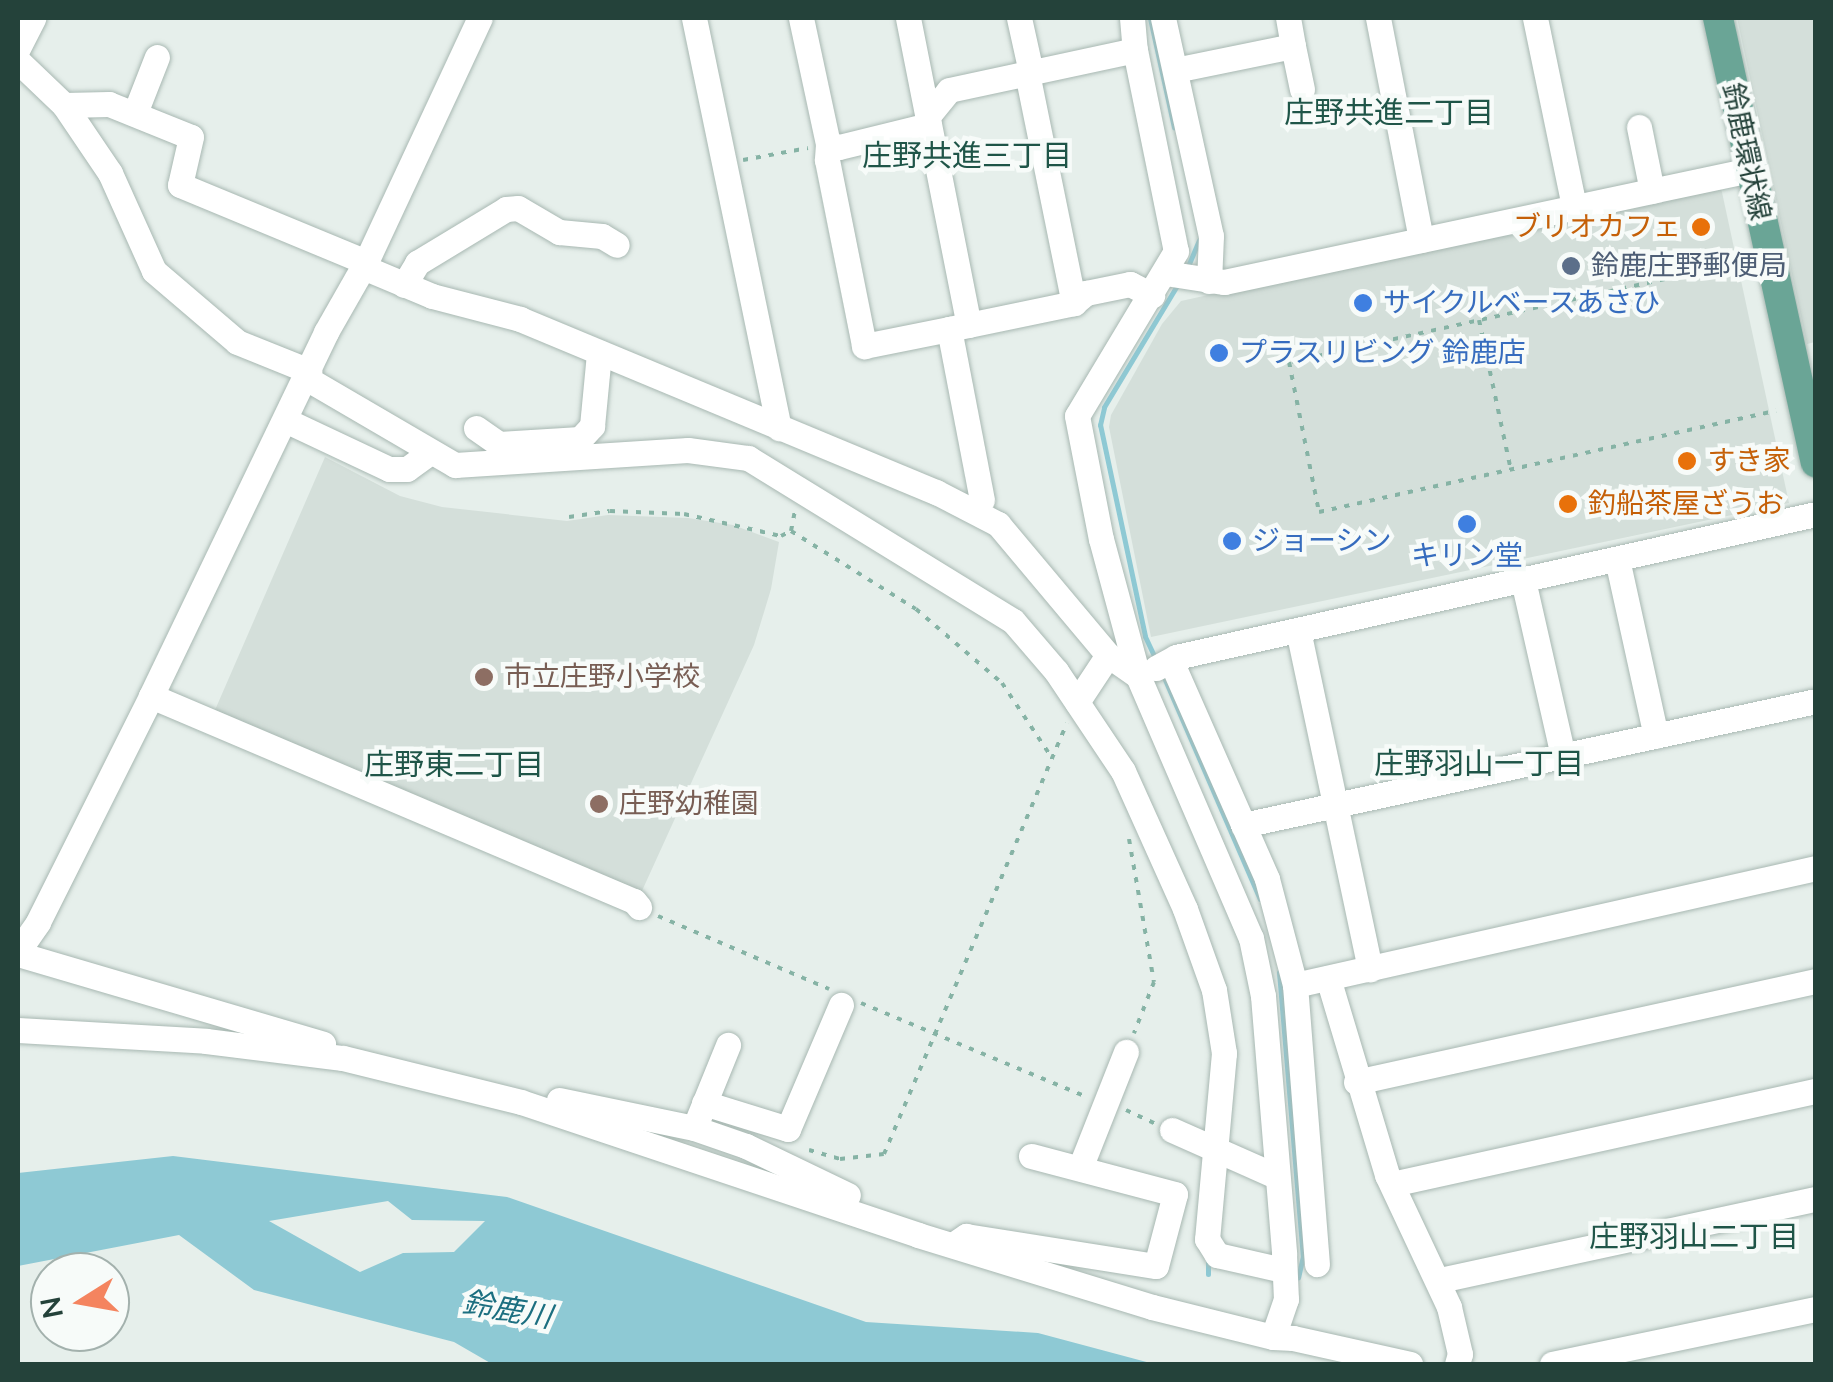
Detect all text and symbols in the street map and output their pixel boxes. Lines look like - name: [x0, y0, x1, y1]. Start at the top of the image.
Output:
- street label: 鈴鹿環状線: [1715, 80, 1777, 224]
- district label: 庄野共進二丁目: [1284, 96, 1494, 132]
- district label: 庄野共進三丁目: [862, 139, 1072, 175]
- place label: ブリオカフェ: [1513, 210, 1681, 244]
- marker: ブリオカフェ: [1690, 216, 1712, 238]
- place label: 鈴鹿庄野郵便局: [1591, 249, 1787, 283]
- marker: 鈴鹿庄野郵便局: [1560, 255, 1582, 277]
- place label: サイクルベースあさひ: [1383, 286, 1663, 320]
- marker: サイクルベースあさひ: [1352, 292, 1374, 314]
- place label: プラスリビング 鈴鹿店: [1239, 336, 1526, 370]
- marker: プラスリビング 鈴鹿店: [1208, 342, 1230, 364]
- place label: すき家: [1707, 444, 1791, 478]
- marker: すき家: [1676, 450, 1698, 472]
- place label: 釣船茶屋ざうお: [1588, 487, 1784, 521]
- marker: 釣船茶屋ざうお: [1557, 493, 1579, 515]
- marker: キリン堂: [1456, 513, 1478, 535]
- place label: ジョーシン: [1252, 524, 1392, 558]
- marker: ジョーシン: [1221, 530, 1243, 552]
- place label: キリン堂: [1411, 539, 1523, 573]
- place label: 市立庄野小学校: [504, 660, 700, 694]
- marker: 市立庄野小学校: [473, 666, 495, 688]
- district label: 庄野羽山一丁目: [1374, 747, 1584, 783]
- district label: 庄野東二丁目: [364, 748, 544, 784]
- place label: 庄野幼稚園: [619, 787, 759, 821]
- marker: 庄野幼稚園: [588, 793, 610, 815]
- district label: 庄野羽山二丁目: [1589, 1220, 1799, 1256]
- north arrow: [30, 1252, 130, 1352]
- water label: 鈴鹿川: [460, 1285, 554, 1337]
- text: N: [32, 1293, 73, 1321]

